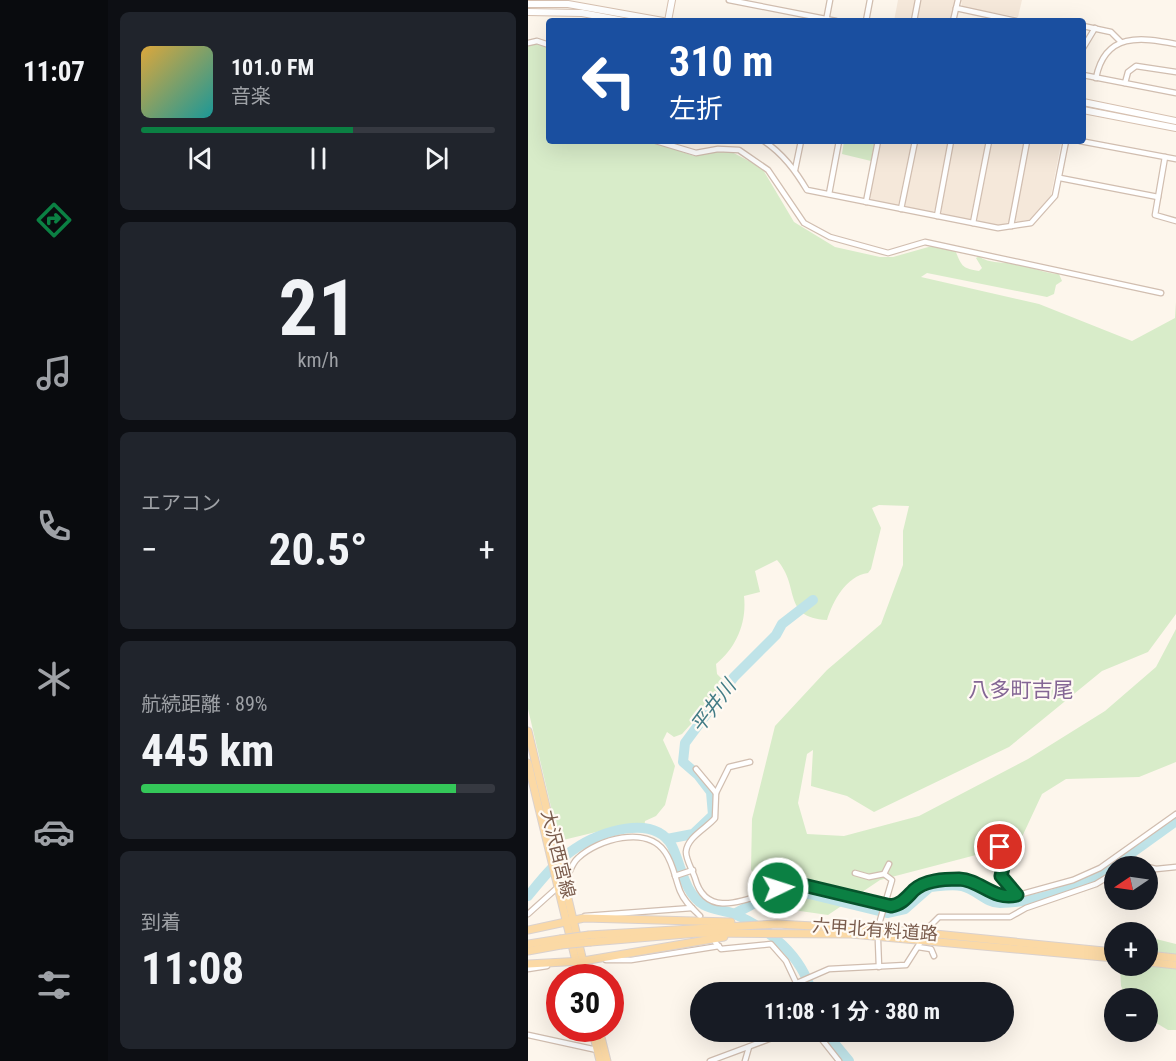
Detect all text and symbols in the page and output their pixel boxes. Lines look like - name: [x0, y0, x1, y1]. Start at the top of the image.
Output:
- text: 310 m: [669, 37, 774, 86]
- icon: left: [570, 42, 648, 120]
- text: 101.0 FM: [231, 55, 314, 80]
- text: 11:07: [23, 56, 85, 88]
- text: 音楽: [231, 84, 271, 108]
- text: 左折: [669, 93, 723, 125]
- icon: previous: [184, 142, 217, 175]
- icon: pause: [302, 142, 335, 175]
- icon: next: [420, 142, 453, 175]
- icon: directions: [33, 199, 75, 241]
- text: 21: [279, 263, 357, 354]
- text: km/h: [297, 348, 339, 372]
- icon: music: [33, 352, 75, 394]
- text: エアコン: [141, 491, 221, 515]
- icon: phone: [33, 505, 75, 547]
- text: 20.5°: [269, 523, 367, 576]
- text: −: [141, 530, 158, 569]
- text: +: [479, 530, 495, 569]
- icon: climate: [33, 658, 75, 700]
- water label: 平井川: [685, 673, 742, 737]
- district label: 八多町吉尾: [969, 678, 1074, 702]
- text: 航続距離 · 89%: [141, 692, 267, 716]
- text: 445 km: [141, 724, 274, 777]
- street label: 大沢西宮線: [537, 808, 580, 900]
- icon: car: [33, 811, 75, 853]
- pin: [974, 821, 1025, 872]
- icon: arrive: [983, 830, 1016, 863]
- position arrow: [746, 856, 810, 920]
- north arrow: [1104, 856, 1158, 910]
- map controls: [1104, 856, 1158, 1042]
- text: 到着: [141, 910, 181, 934]
- street label: 六甲北有料道路: [811, 915, 939, 944]
- button: +: [1104, 922, 1158, 976]
- text: 11:08: [141, 942, 244, 995]
- icon: filters: [33, 964, 75, 1006]
- speed limit sign: 30: [546, 964, 624, 1042]
- button: −: [1104, 988, 1158, 1042]
- text: 11:08 · 1 分 · 380 m: [764, 999, 940, 1024]

